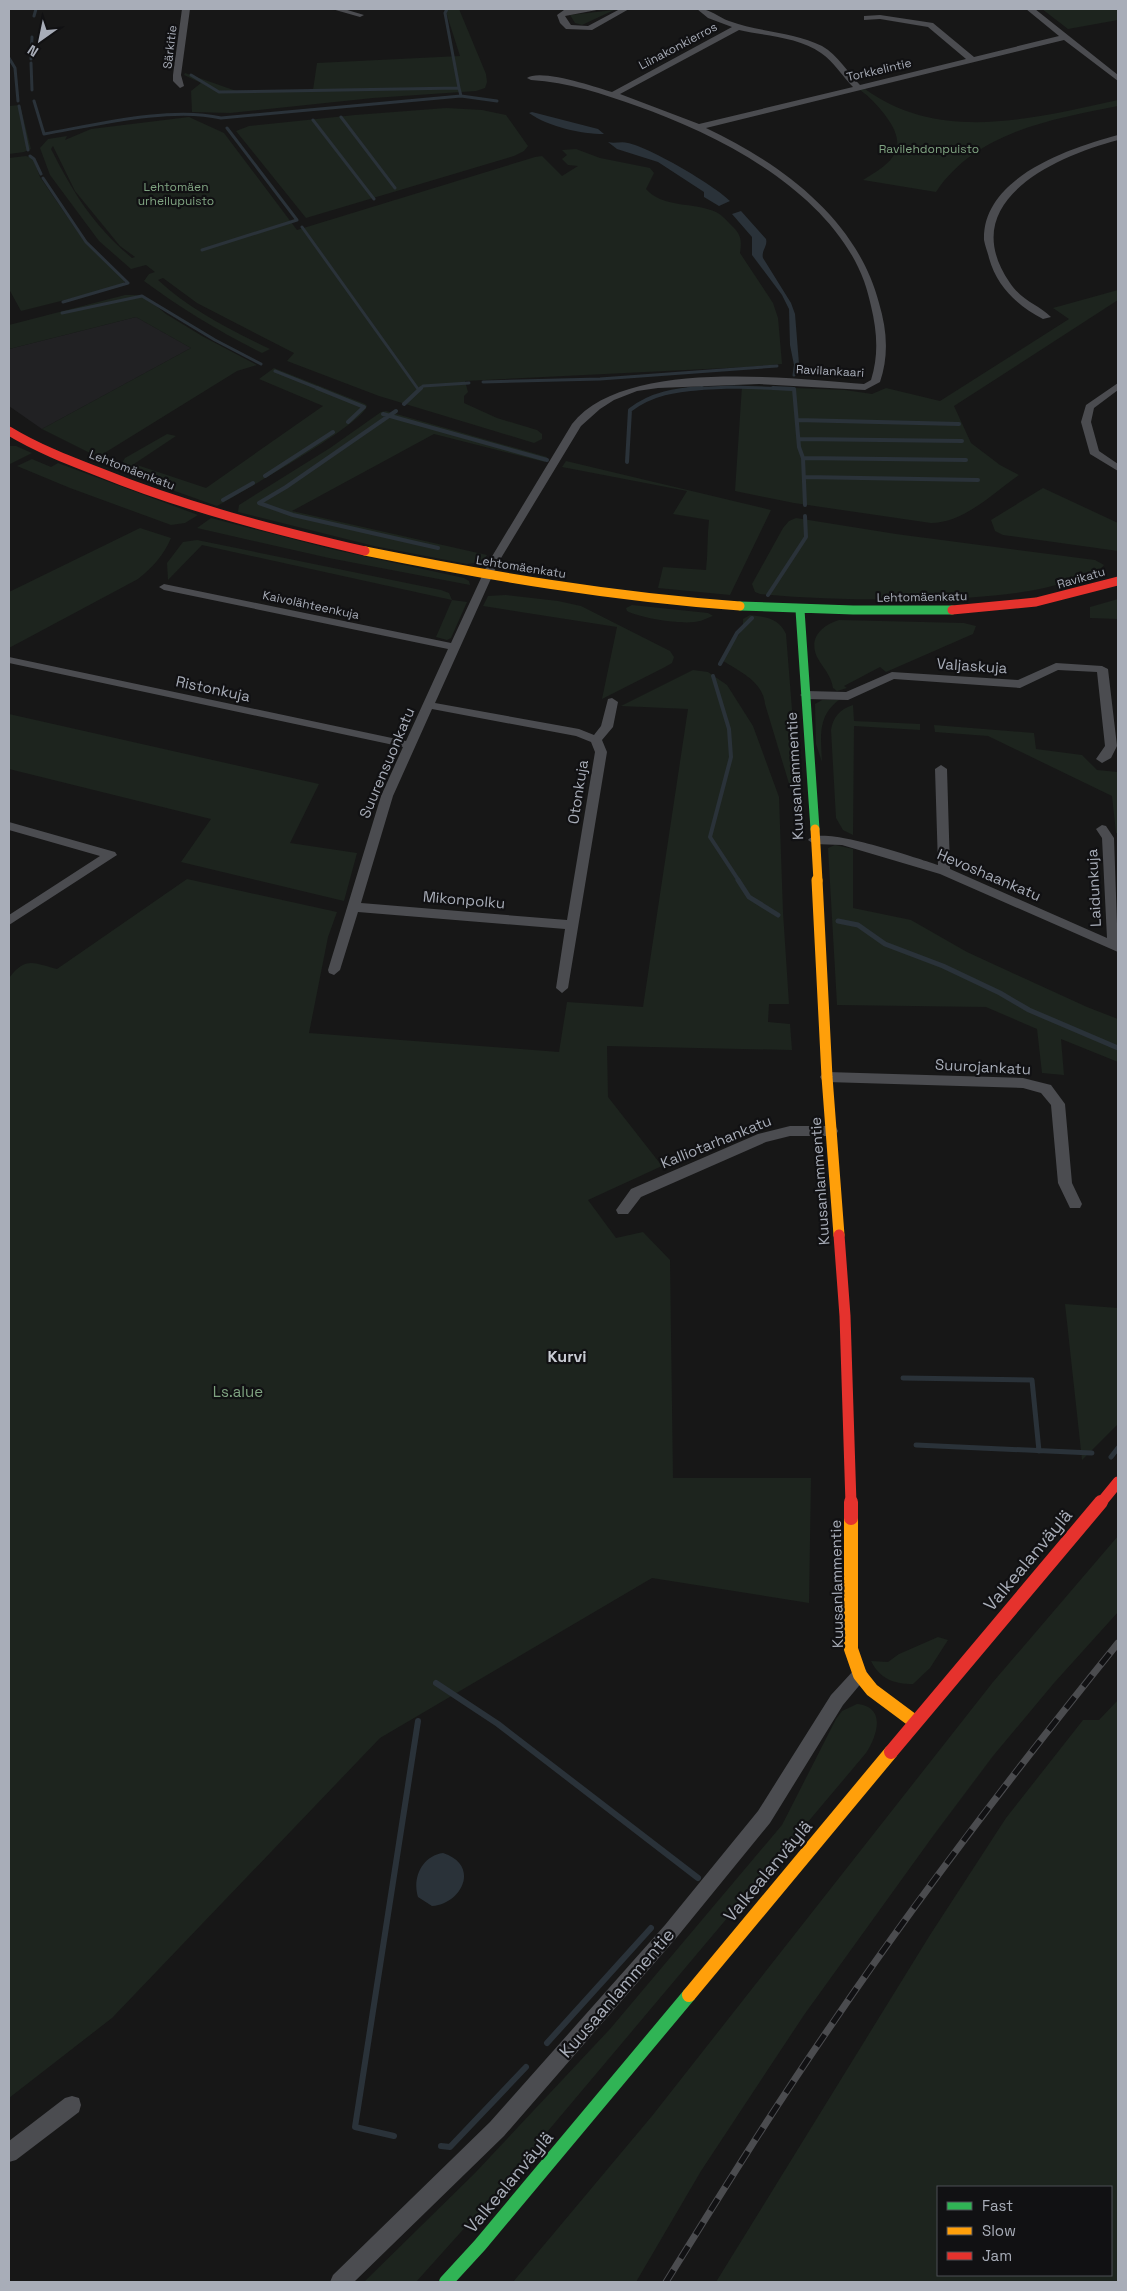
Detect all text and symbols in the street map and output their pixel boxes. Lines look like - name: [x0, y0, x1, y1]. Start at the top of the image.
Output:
- north arrow: [15, 15, 65, 65]
- street label: Liinakonkierros: [636, 19, 720, 73]
- street label: Särkitie: [159, 24, 181, 70]
- text: N: [24, 41, 42, 61]
- street label: Torkkelintie: [845, 55, 913, 85]
- park label: Ravilehdonpuisto: [879, 141, 979, 157]
- park label: Lehtomäen urheilupuisto: [138, 179, 214, 209]
- street label: Ravilankaari: [795, 361, 865, 381]
- street label: Lehtomäenkatu: [87, 446, 177, 494]
- street label: Lehtomäenkatu: [475, 552, 567, 582]
- street label: Ravikatu: [1055, 564, 1107, 592]
- street label: Kaivolähteenkuja: [261, 587, 361, 623]
- street label: Lehtomäenkatu: [876, 588, 968, 606]
- street label: Valjaskuja: [936, 654, 1008, 677]
- street label: Ristonkuja: [174, 671, 252, 706]
- street label: Suurensuonkatu: [355, 704, 418, 821]
- street label: Kuusanlammentie: [782, 711, 807, 841]
- street label: Otonkuja: [563, 758, 592, 825]
- street label: Hevoshaankatu: [934, 844, 1044, 905]
- street label: Laidunkuja: [1082, 848, 1105, 928]
- street label: Mikonpolku: [422, 886, 506, 913]
- street label: Suurojankatu: [935, 1055, 1031, 1078]
- street label: Kalliotarhankatu: [658, 1111, 774, 1172]
- street label: Kuusanlammentie: [806, 1116, 833, 1246]
- district label: Kurvi: [547, 1346, 587, 1367]
- park label: Ls.alue: [213, 1382, 263, 1401]
- street label: Valkealanväylä: [978, 1504, 1077, 1615]
- street label: Kuusanlammentie: [826, 1520, 847, 1648]
- street label: Valkealanväylä: [718, 1815, 817, 1926]
- street label: Kuusaanlammentie: [554, 1923, 679, 2062]
- street label: Valkealanväylä: [459, 2126, 558, 2237]
- legend: [937, 2186, 1112, 2276]
- text: Fast: [982, 2196, 1013, 2215]
- text: Slow: [982, 2221, 1016, 2240]
- text: Jam: [982, 2246, 1012, 2265]

